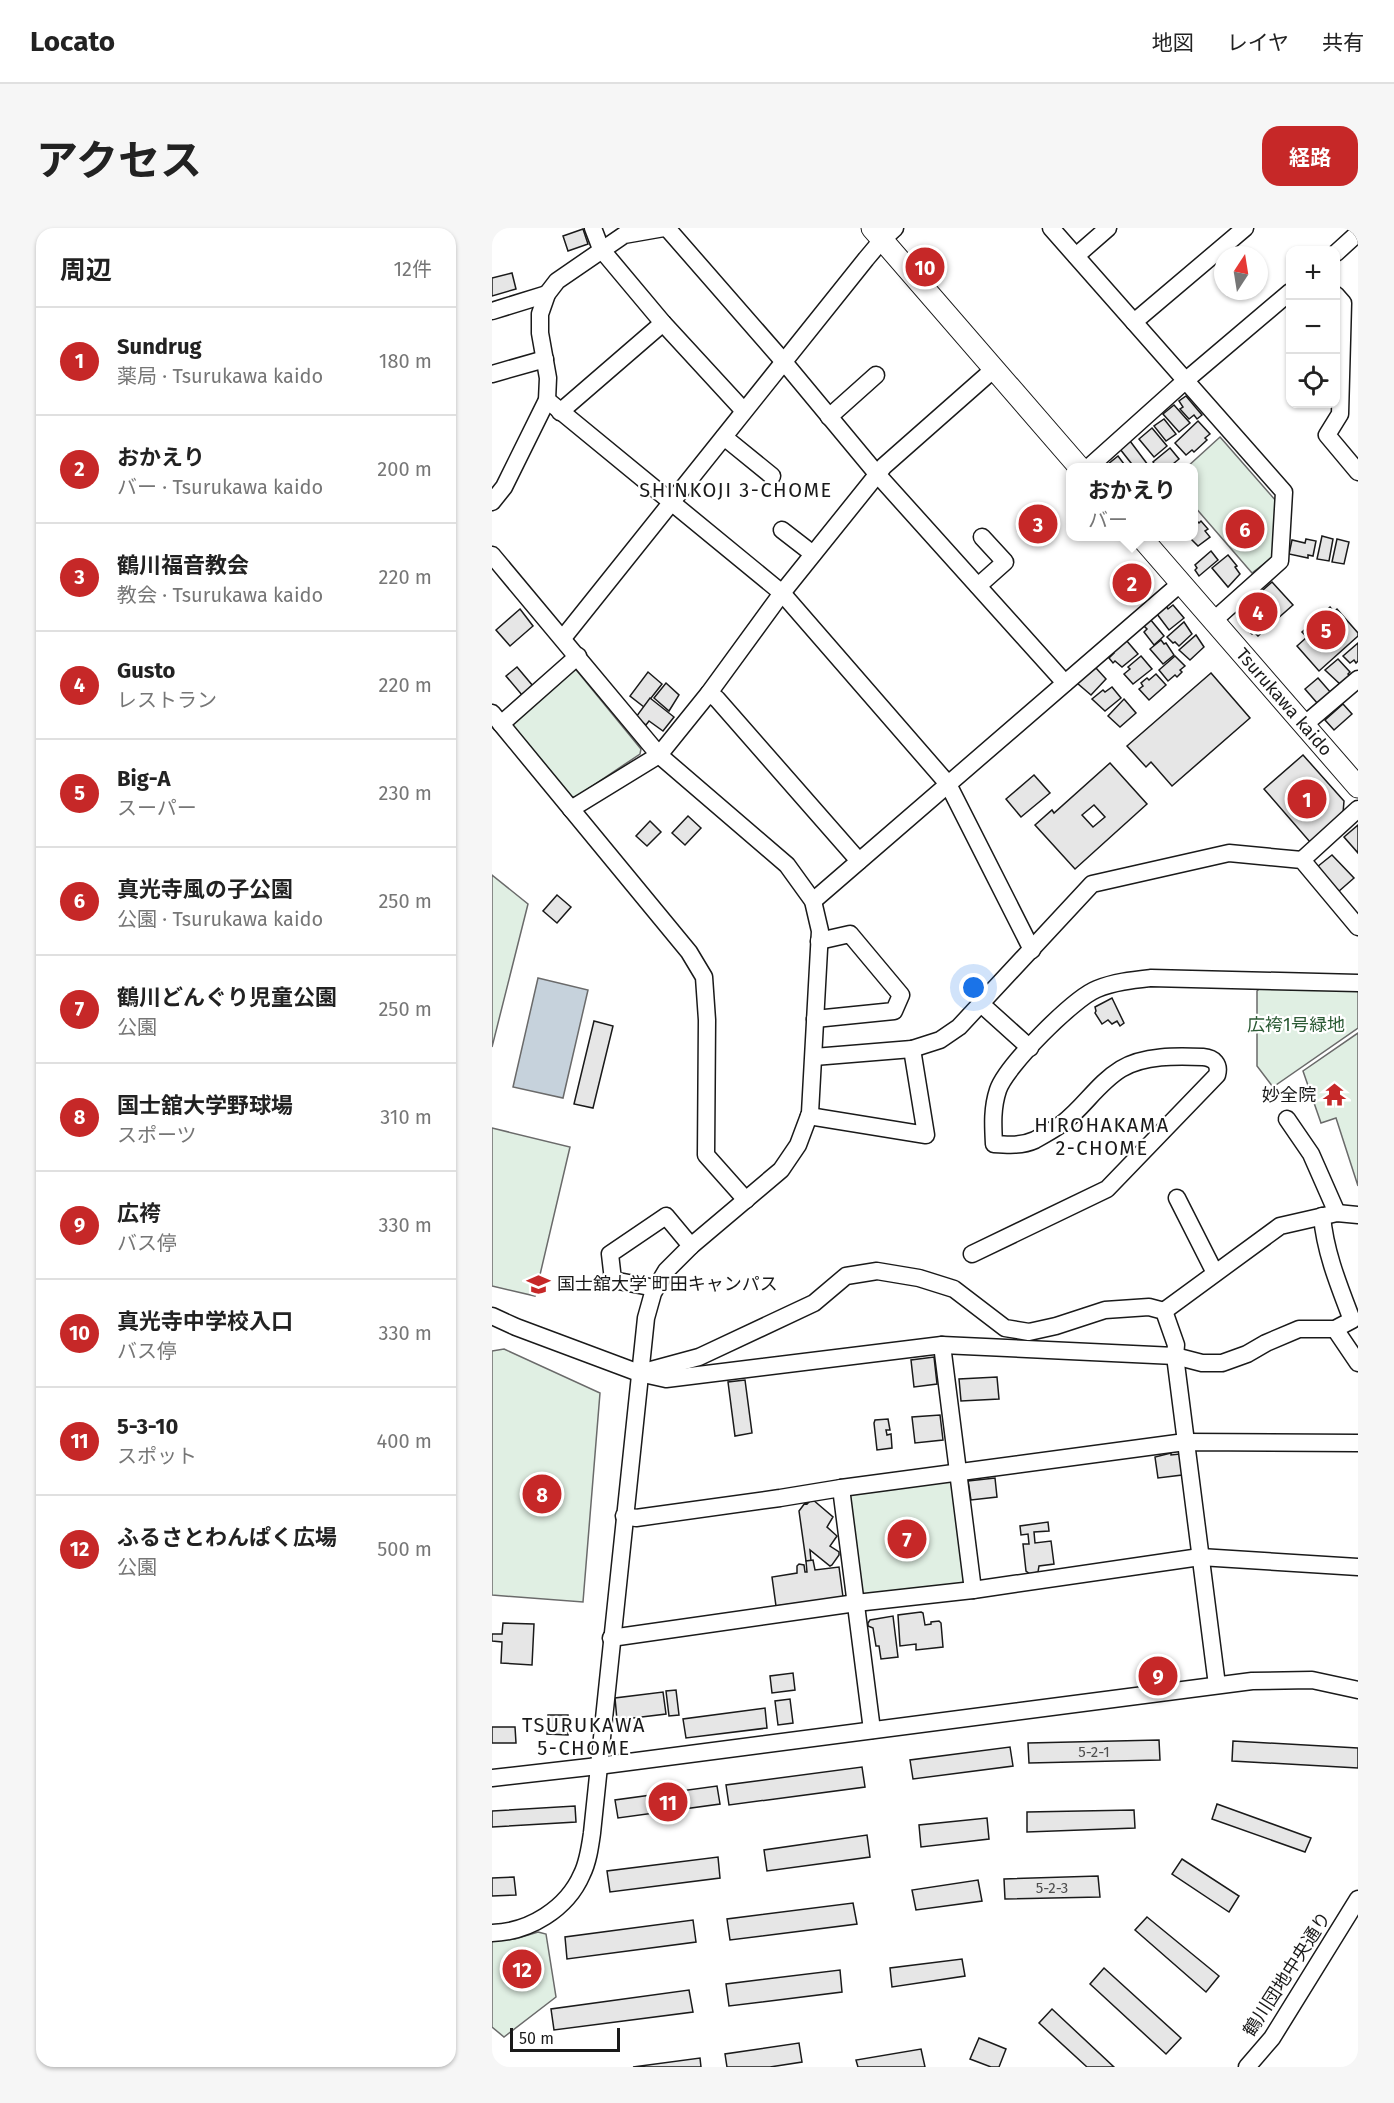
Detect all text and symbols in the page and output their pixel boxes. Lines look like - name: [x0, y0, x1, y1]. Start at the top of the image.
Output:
- text: Locato: [30, 25, 115, 58]
- text: 地図: [1152, 30, 1194, 56]
- text: レイヤ: [1227, 30, 1289, 56]
- text: 共有: [1322, 30, 1364, 56]
- button: 経路: [1262, 126, 1358, 186]
- text: アクセス: [36, 136, 202, 186]
- pin: 10: [906, 244, 944, 290]
- north arrow: [1214, 246, 1268, 300]
- map controls: [1286, 246, 1340, 408]
- button: +: [1286, 246, 1340, 300]
- text: 周辺: [60, 255, 112, 286]
- text: 12件: [393, 257, 432, 281]
- button: −: [1286, 300, 1340, 354]
- text: Sundrug: [117, 333, 202, 360]
- text: 1: [75, 349, 84, 373]
- text: 180 m: [379, 349, 432, 373]
- button: locate: [1286, 354, 1340, 408]
- text: 薬局 · Tsurukawa kaido: [117, 364, 323, 388]
- text: おかえり: [117, 444, 205, 471]
- text: 2: [74, 457, 85, 481]
- text: 200 m: [377, 457, 432, 481]
- popup: [1066, 463, 1198, 541]
- text: バー · Tsurukawa kaido: [117, 475, 323, 499]
- text: おかえり: [1088, 477, 1176, 504]
- district label: SHINKOJI 3-CHOME: [639, 478, 833, 502]
- pin: 3: [1018, 502, 1058, 546]
- pin: 6: [1226, 506, 1264, 552]
- text: バー: [1088, 508, 1128, 532]
- text: 鶴川福音教会: [117, 552, 249, 579]
- pin: 2: [1112, 560, 1152, 606]
- text: 3: [74, 565, 85, 589]
- text: 220 m: [379, 565, 432, 589]
- text: 教会 · Tsurukawa kaido: [117, 583, 323, 607]
- pin: 4: [1238, 590, 1278, 634]
- pin: 5: [1306, 608, 1346, 652]
- street label: Tsurukawa kaido: [1231, 644, 1337, 761]
- text: Gusto: [117, 657, 175, 684]
- text: 4: [74, 673, 85, 697]
- text: 220 m: [379, 673, 432, 697]
- text: レストラン: [117, 688, 217, 712]
- text: Big-A: [117, 765, 170, 792]
- pin: 1: [1288, 776, 1326, 822]
- text: 5: [74, 781, 85, 805]
- text: 230 m: [379, 781, 432, 805]
- text: スーパー: [117, 796, 197, 820]
- text: 真光寺風の子公園: [117, 876, 293, 903]
- text: 6: [74, 889, 85, 913]
- text: 250 m: [378, 889, 432, 913]
- text: 公園 · Tsurukawa kaido: [117, 907, 323, 931]
- your location: [959, 973, 988, 1002]
- text: 鶴川どんぐり児童公園: [117, 984, 337, 1011]
- text: 7: [75, 997, 84, 1021]
- text: 250 m: [378, 997, 432, 1021]
- park label: 広袴1号緑地: [1247, 1014, 1345, 1036]
- text: 公園: [117, 1015, 157, 1039]
- temple icon: 妙全院: [1321, 1082, 1347, 1108]
- place label: 妙全院: [1262, 1084, 1316, 1106]
- text: 国士舘大学野球場: [117, 1092, 293, 1119]
- text: 8: [74, 1105, 85, 1129]
- text: 310 m: [380, 1105, 432, 1129]
- district label: HIROHAKAMA 2-CHOME: [1034, 1113, 1170, 1160]
- text: スポーツ: [117, 1123, 197, 1147]
- text: 広袴: [117, 1200, 161, 1227]
- text: 9: [74, 1213, 85, 1237]
- text: 330 m: [378, 1213, 432, 1237]
- text: バス停: [117, 1231, 177, 1255]
- school or university icon: 国士舘大学 町田キャンパス: [526, 1271, 552, 1297]
- place label: 国士舘大学 町田キャンパス: [557, 1273, 778, 1295]
- text: 真光寺中学校入口: [117, 1308, 293, 1335]
- text: 10: [69, 1321, 90, 1345]
- text: 330 m: [378, 1321, 432, 1345]
- text: バス停: [117, 1339, 177, 1363]
- text: 5-3-10: [117, 1413, 178, 1440]
- text: 11: [70, 1429, 89, 1453]
- text: 400 m: [377, 1429, 432, 1453]
- text: スポット: [117, 1444, 197, 1468]
- pin: 8: [523, 1472, 562, 1516]
- pin: 7: [888, 1516, 926, 1562]
- text: ふるさとわんぱく広場: [117, 1524, 337, 1551]
- text: 12: [70, 1537, 89, 1561]
- text: 500 m: [377, 1537, 432, 1561]
- text: 公園: [117, 1555, 157, 1579]
- pin: 9: [1138, 1654, 1178, 1698]
- district label: TSURUKAWA 5-CHOME: [522, 1713, 646, 1760]
- house number: 5-2-1: [1078, 1743, 1110, 1761]
- pin: 11: [648, 1780, 687, 1824]
- house number: 5-2-3: [1036, 1879, 1068, 1897]
- street label: 鶴川団地中央通り: [1239, 1908, 1335, 2040]
- pin: 12: [502, 1946, 542, 1992]
- scale bar: [510, 2025, 620, 2052]
- text: 50 m: [519, 2029, 554, 2048]

